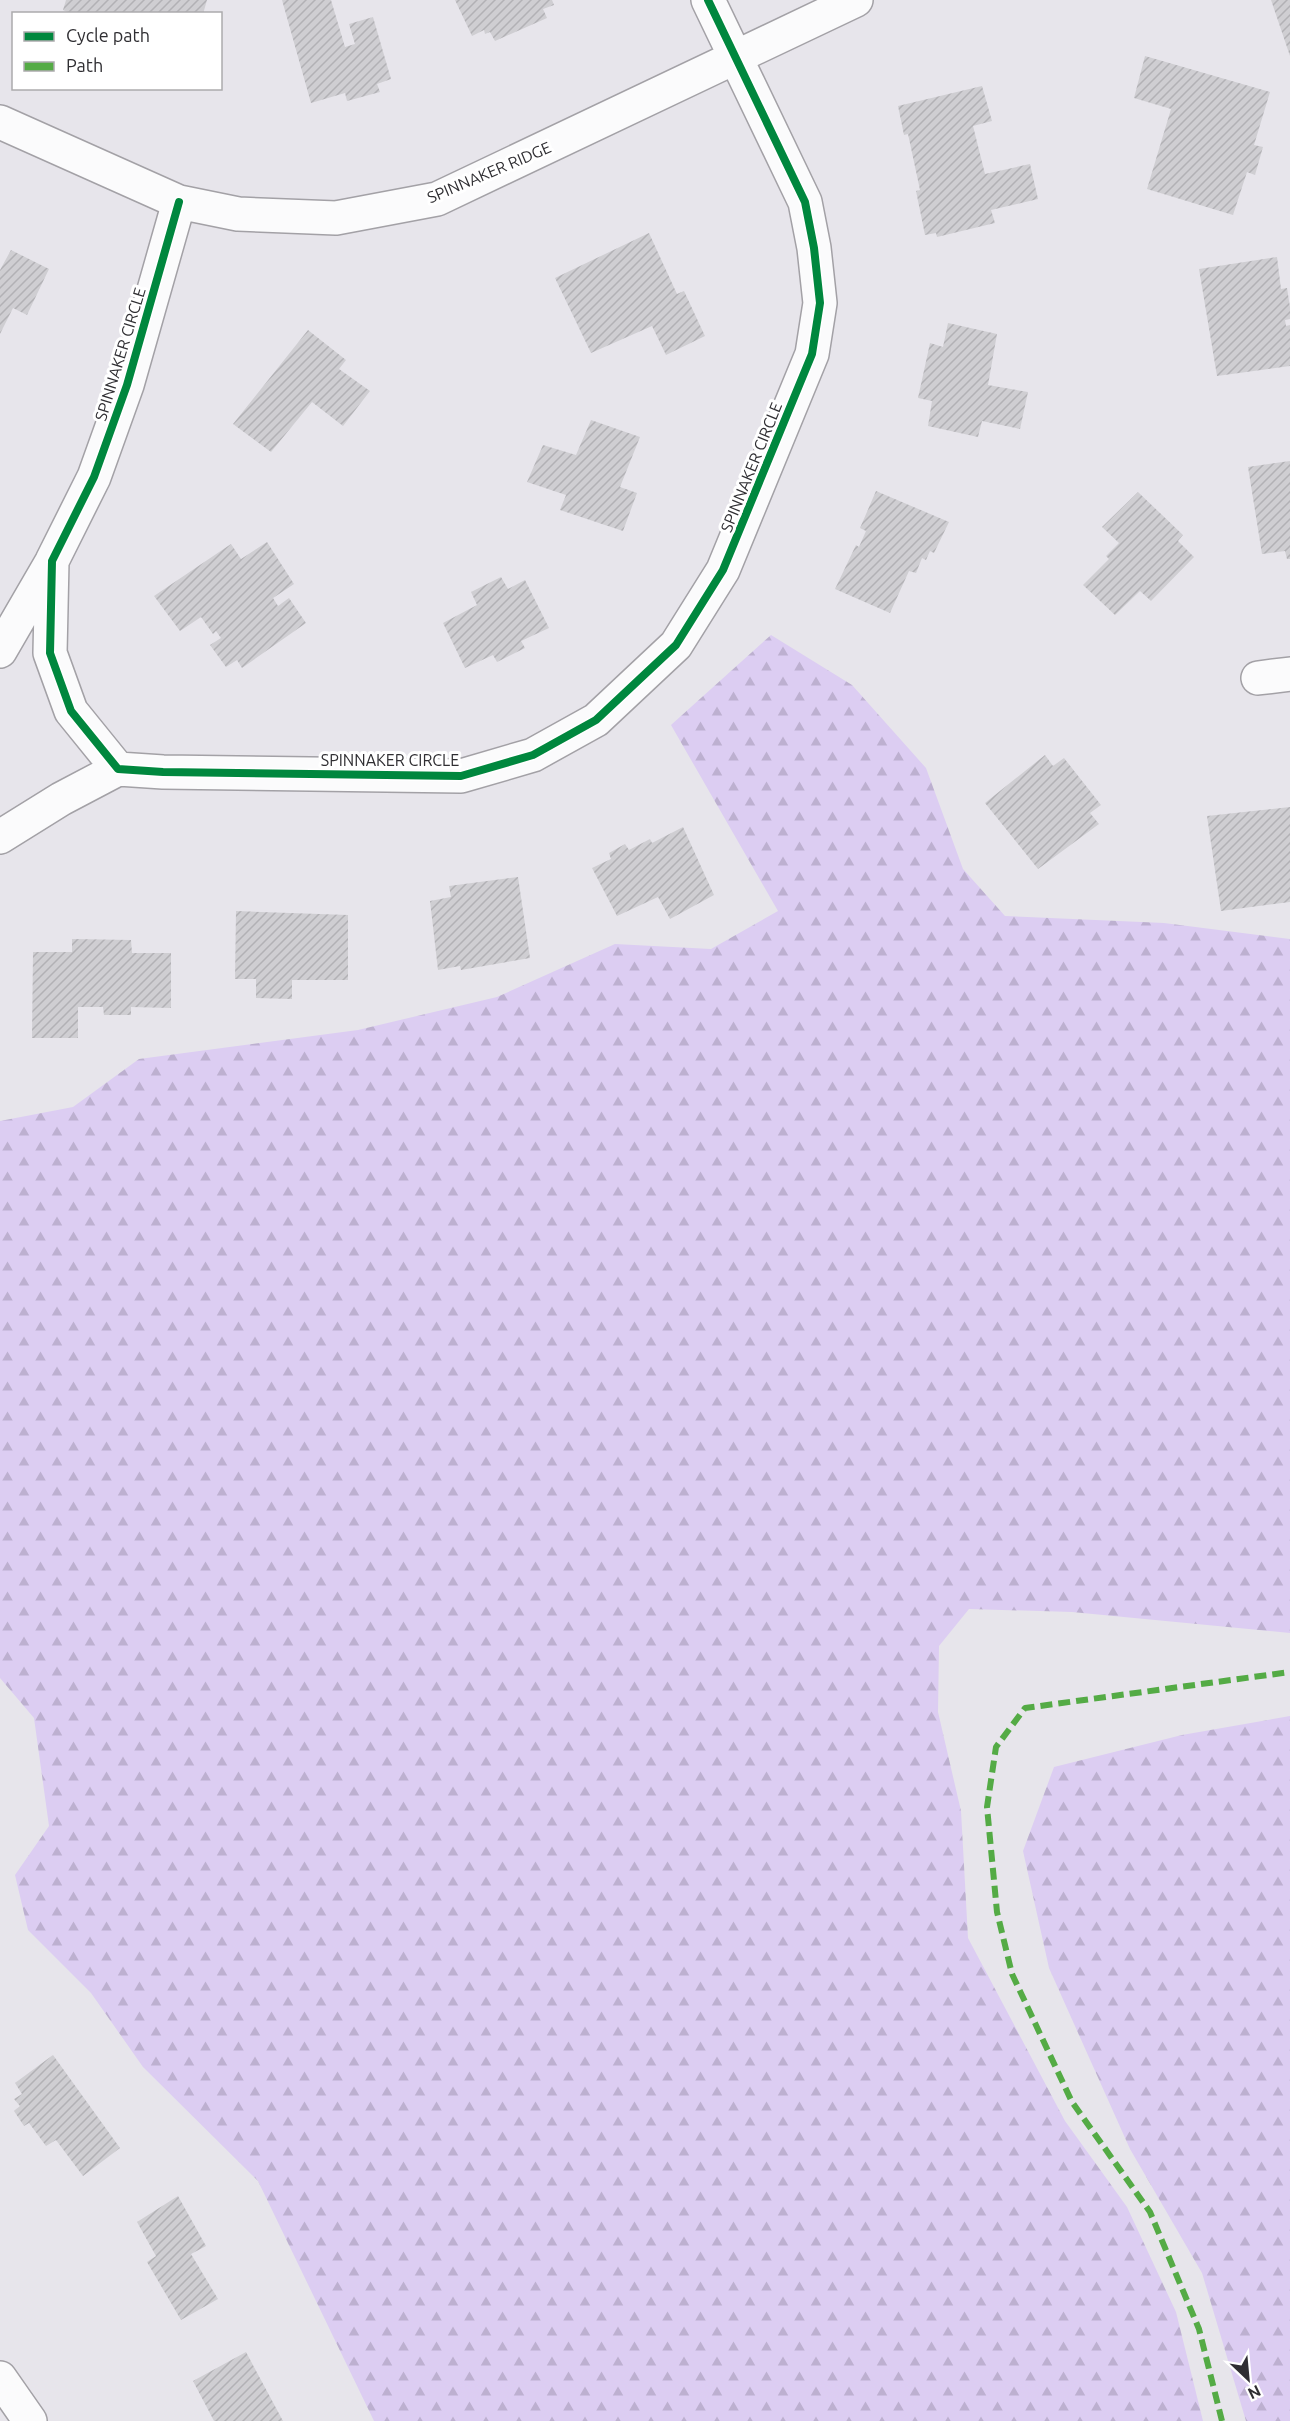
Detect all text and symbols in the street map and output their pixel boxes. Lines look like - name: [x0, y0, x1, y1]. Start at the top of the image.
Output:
- legend: [12, 12, 222, 90]
- text: Cycle path: [66, 25, 150, 45]
- text: Path: [66, 55, 103, 75]
- street label: SPINNAKER RIDGE: [424, 138, 554, 206]
- street label: SPINNAKER CIRCLE: [91, 285, 149, 423]
- street label: SPINNAKER CIRCLE: [717, 399, 785, 535]
- street label: SPINNAKER CIRCLE: [321, 751, 459, 769]
- north arrow: [1218, 2349, 1278, 2409]
- text: N: [1245, 2382, 1264, 2403]

